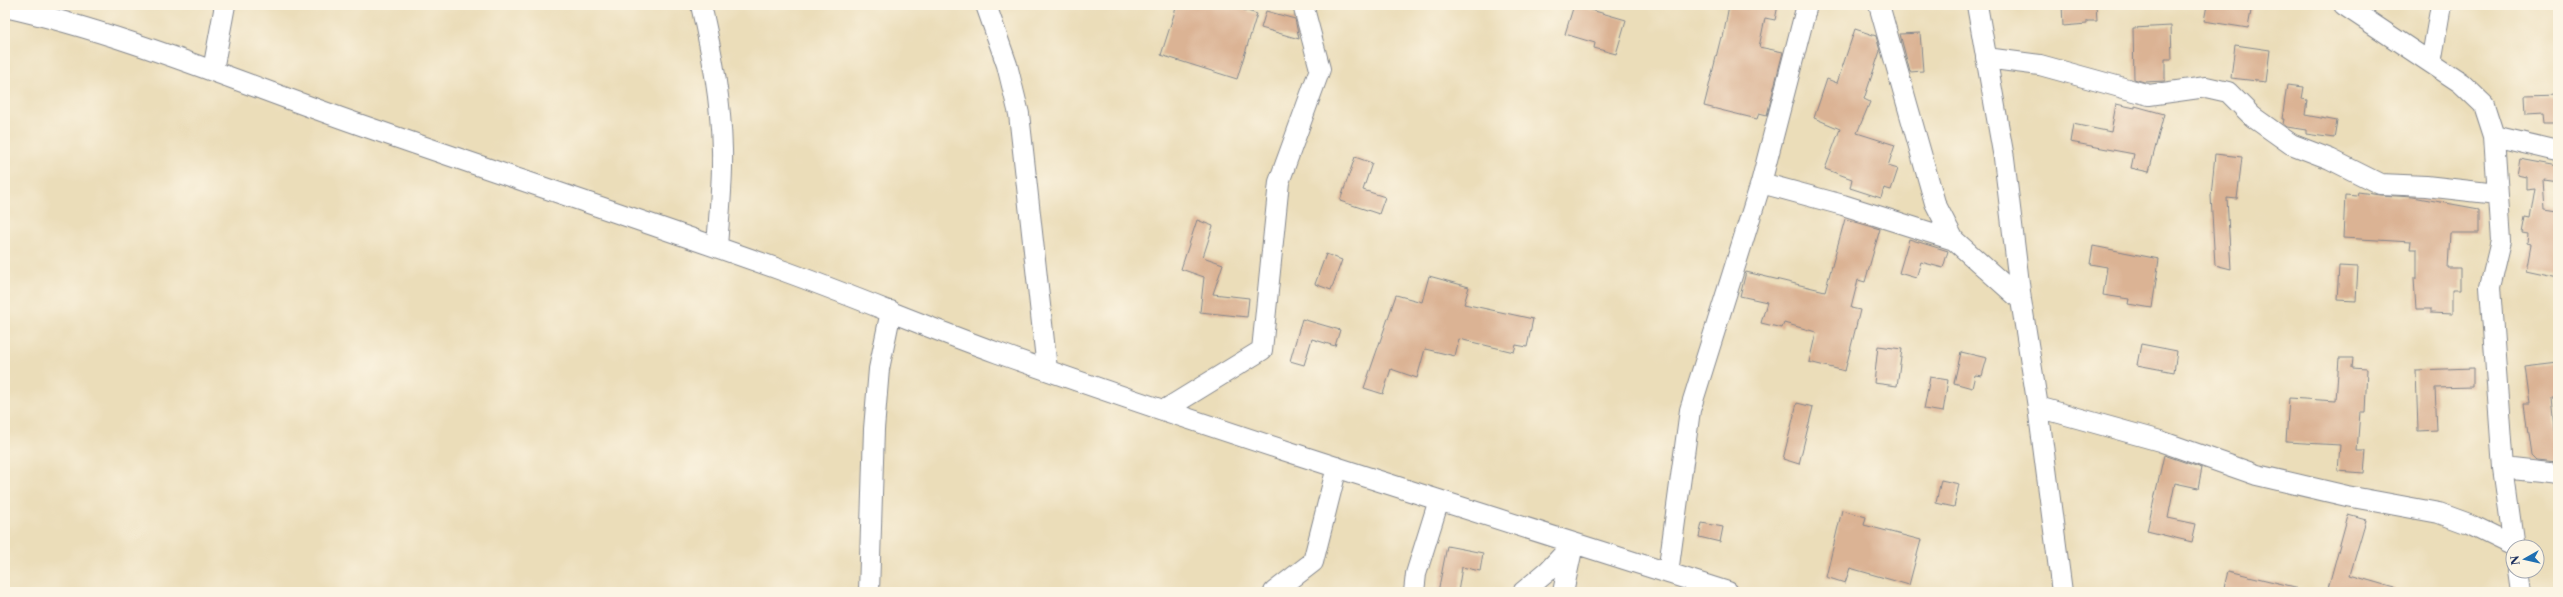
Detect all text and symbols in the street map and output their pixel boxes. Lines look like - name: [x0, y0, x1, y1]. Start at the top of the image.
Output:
- north arrow: [2505, 539, 2545, 579]
- text: N: [2507, 554, 2523, 566]

